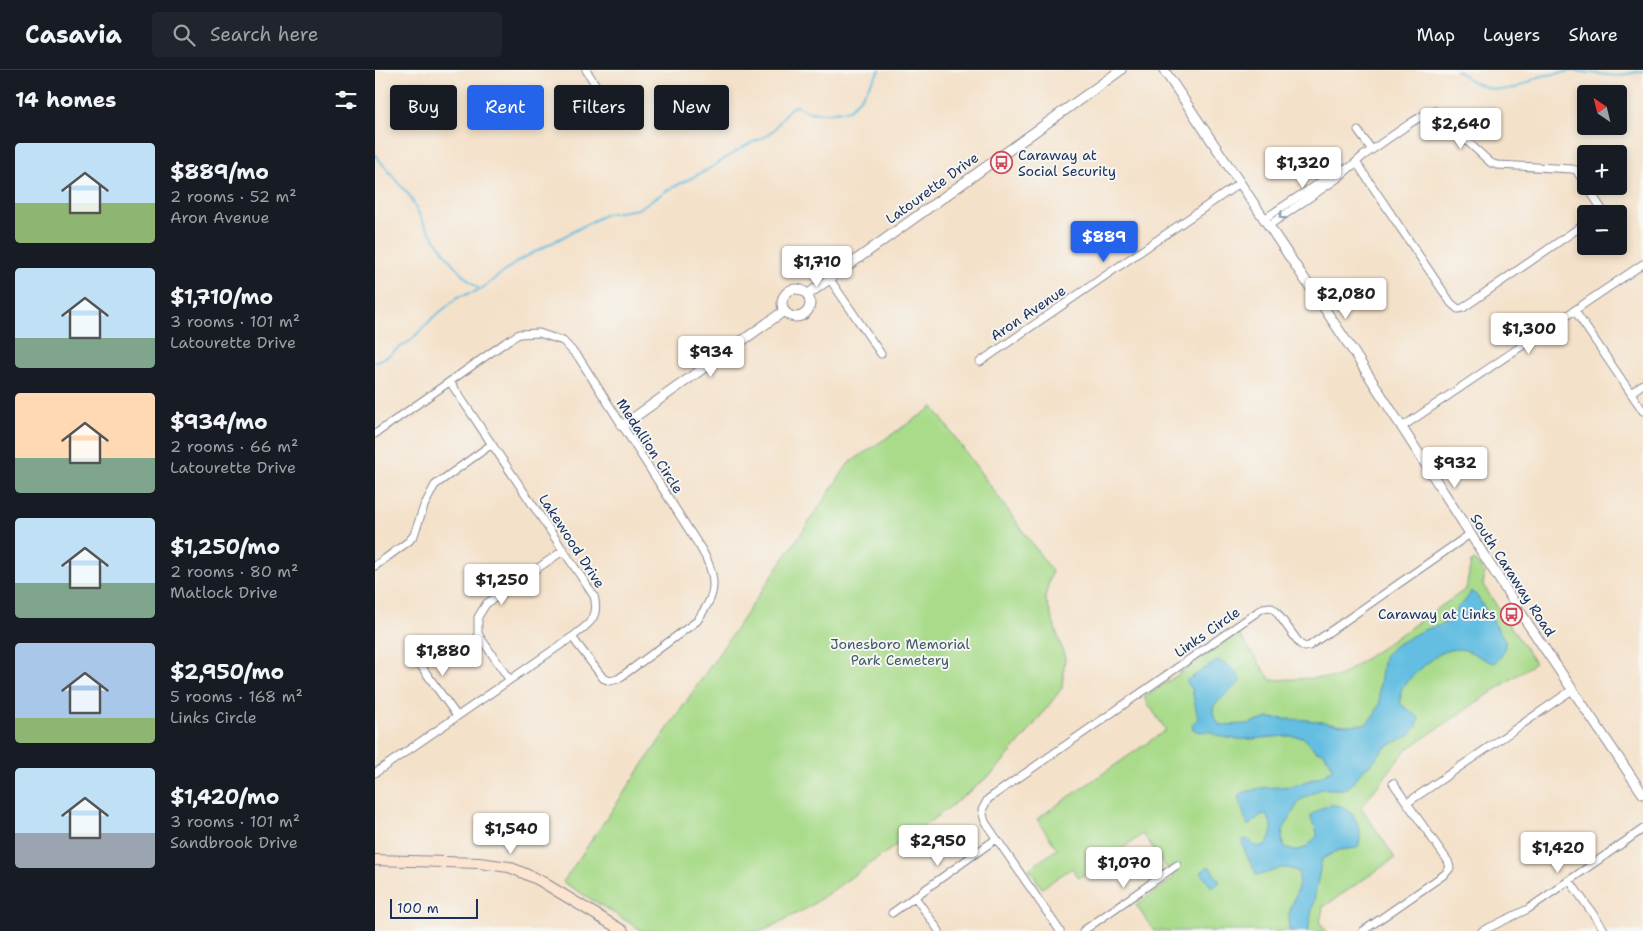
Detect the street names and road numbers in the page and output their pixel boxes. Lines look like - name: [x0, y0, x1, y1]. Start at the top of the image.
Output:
- street label: Latourette Drive: [882, 148, 982, 228]
- street label: Aron Avenue: [987, 281, 1069, 345]
- street label: Medallion Circle: [613, 395, 687, 497]
- street label: Lakewood Drive: [535, 491, 609, 591]
- street label: South Caraway Road: [1467, 510, 1560, 640]
- street label: Links Circle: [1171, 603, 1243, 661]

